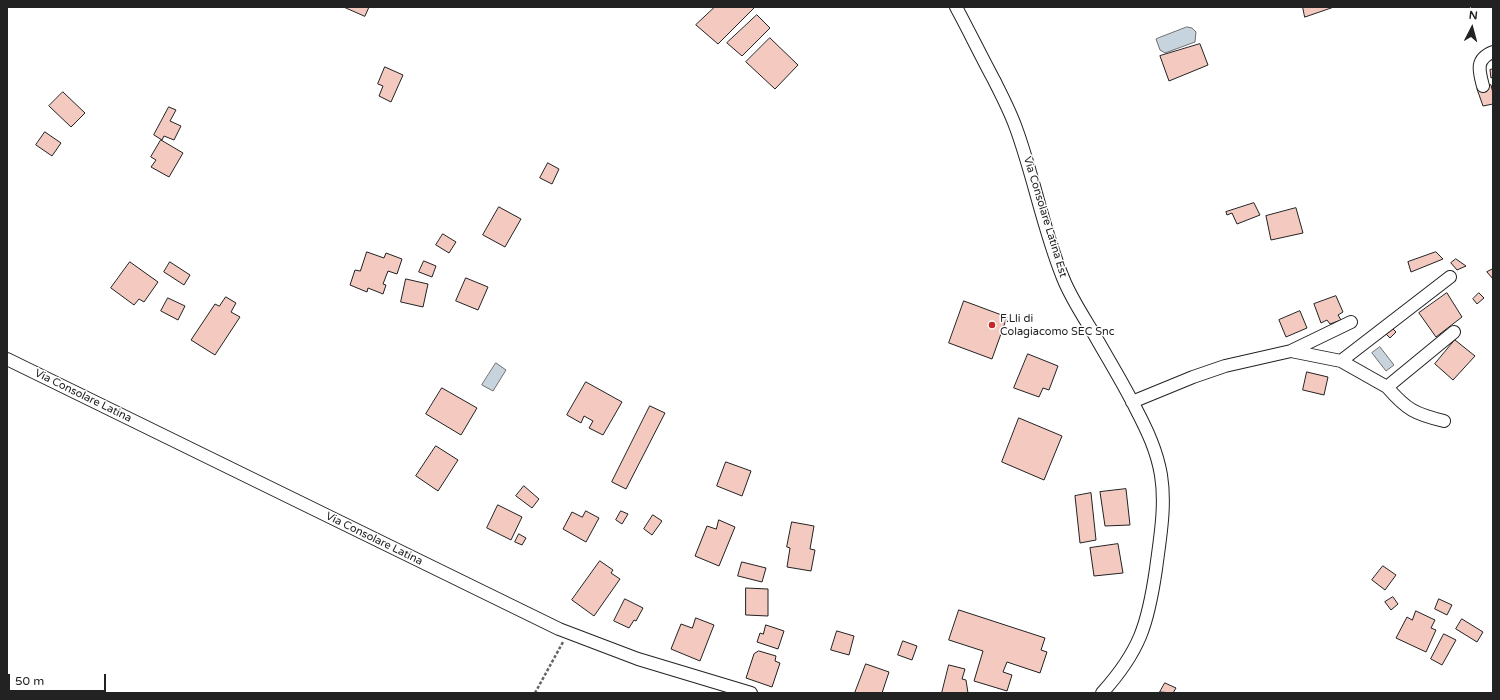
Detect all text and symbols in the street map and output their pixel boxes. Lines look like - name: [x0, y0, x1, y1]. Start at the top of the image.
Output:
- north arrow: [1452, 8, 1492, 48]
- text: N: [1468, 9, 1478, 22]
- street label: Via Consolare Latina Est: [1020, 155, 1070, 279]
- place label: F.Lli di Colagiacomo SEC Snc: [1000, 312, 1115, 338]
- marker: F.Lli di Colagiacomo SEC Snc: [987, 320, 997, 330]
- street label: Via Consolare Latina: [32, 367, 134, 425]
- street label: Via Consolare Latina: [323, 510, 425, 568]
- scale bar: [10, 666, 108, 692]
- text: 50 m: [15, 674, 44, 688]

